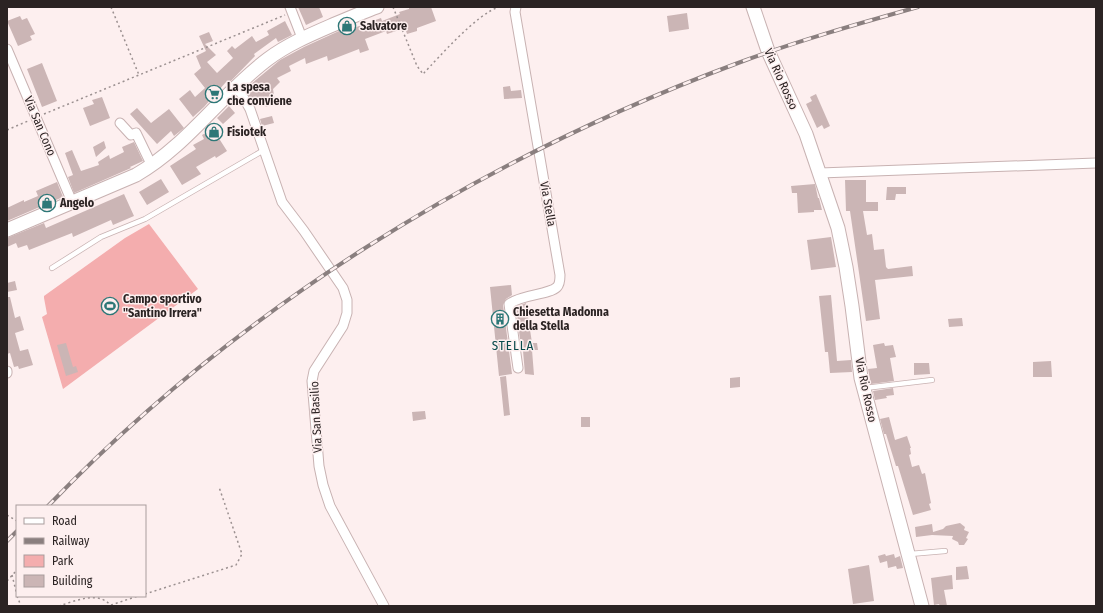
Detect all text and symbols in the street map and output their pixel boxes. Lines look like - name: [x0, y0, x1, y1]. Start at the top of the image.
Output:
- shop icon: Salvatore: [337, 16, 357, 36]
- place label: Salvatore: [360, 19, 407, 33]
- street label: Via Rio Rosso: [761, 46, 801, 112]
- place label: La spesa che conviene: [227, 80, 292, 108]
- supermarket icon: La spesa che conviene: [204, 84, 224, 104]
- street label: Via San Cono: [21, 94, 59, 158]
- shop icon: Fisiotek: [204, 122, 224, 142]
- place label: Fisiotek: [227, 125, 267, 139]
- street label: Via Stella: [537, 180, 559, 228]
- shop icon: Angelo: [37, 193, 57, 213]
- place label: Angelo: [59, 196, 95, 210]
- place label: Campo sportivo "Santino Irrera": [123, 292, 202, 320]
- sports icon: Campo sportivo "Santino Irrera": [100, 296, 120, 316]
- place label: Chiesetta Madonna della Stella: [513, 305, 609, 333]
- building icon: Chiesetta Madonna della Stella: [490, 309, 510, 329]
- district label: STELLA: [492, 338, 534, 353]
- street label: Via Rio Rosso: [852, 356, 880, 424]
- street label: Via San Basilio: [307, 381, 325, 453]
- legend: [16, 505, 146, 597]
- text: Road: [52, 514, 77, 528]
- text: Railway: [52, 534, 90, 548]
- text: Park: [52, 554, 74, 568]
- text: Building: [52, 574, 93, 588]

